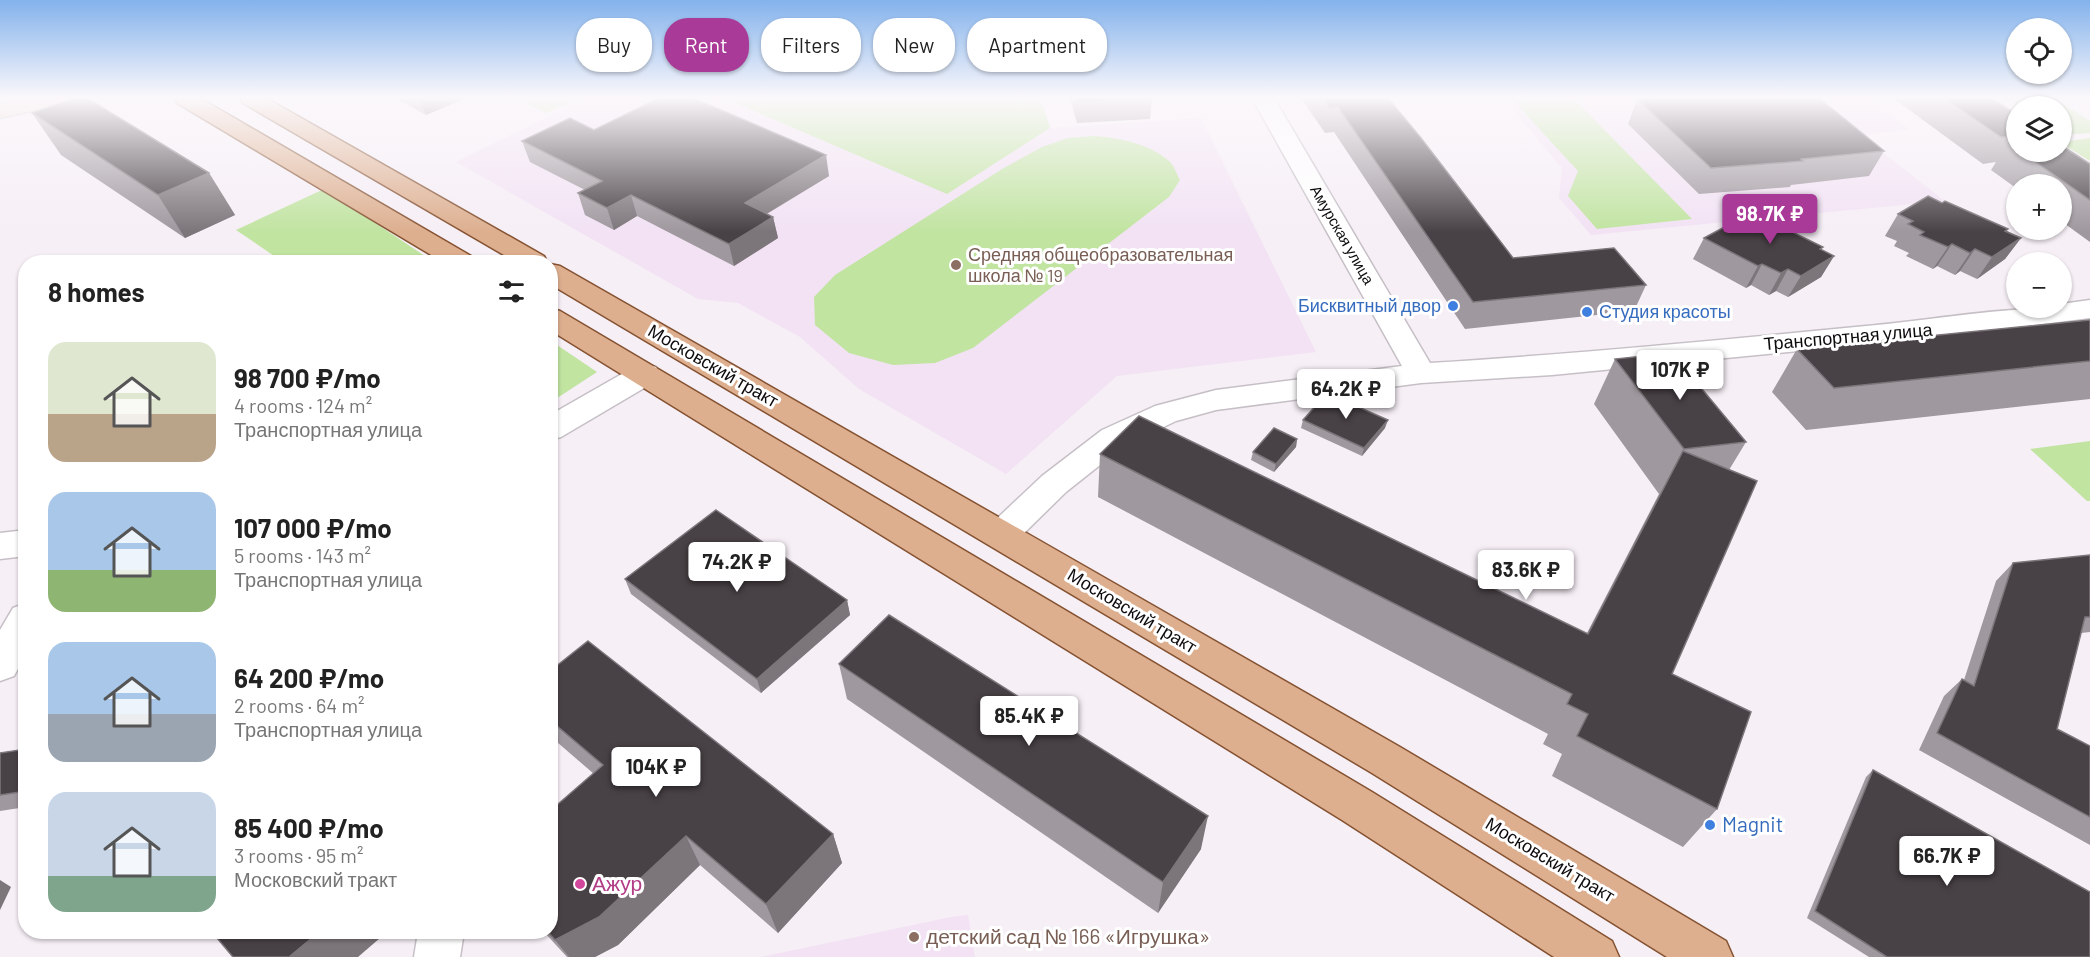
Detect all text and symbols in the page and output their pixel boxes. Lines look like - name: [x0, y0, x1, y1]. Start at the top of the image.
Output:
- chip: Buy: [576, 18, 652, 72]
- chip: Rent: [664, 18, 749, 72]
- chip: Filters: [761, 18, 861, 72]
- chip: New: [873, 18, 955, 72]
- chip: Apartment: [967, 18, 1107, 72]
- map controls: [2006, 18, 2072, 318]
- button: locate: [2006, 18, 2072, 84]
- button: layers: [2006, 96, 2072, 162]
- button: +: [2006, 174, 2072, 240]
- street label: Амурская улица: [1307, 182, 1379, 288]
- pin: 98.7K ₽: [1715, 194, 1825, 245]
- text: 98.7K ₽: [1736, 201, 1804, 225]
- place label: Средняя общеобразовательная школа № 19: [968, 243, 1233, 286]
- button: −: [2006, 252, 2072, 318]
- marker: Средняя общеобразовательная школа № 19: [949, 258, 963, 272]
- icon: filters: [495, 275, 528, 308]
- text: 8 homes: [48, 276, 145, 307]
- place label: Бисквитный двор: [1298, 294, 1441, 316]
- marker: Бисквитный двор: [1446, 299, 1460, 313]
- place label: Студия красоты: [1599, 300, 1731, 322]
- marker: Студия красоты: [1580, 305, 1594, 319]
- street label: Транспортная улица: [1763, 318, 1934, 354]
- street label: Московский тракт: [644, 319, 783, 411]
- pin: 107K ₽: [1631, 350, 1729, 401]
- text: 107K ₽: [1651, 357, 1709, 381]
- text: 98 700 ₽/mo: [234, 362, 381, 393]
- icon: home: [96, 366, 168, 438]
- pin: 64.2K ₽: [1291, 369, 1401, 420]
- text: 64.2K ₽: [1311, 376, 1381, 400]
- text: 4 rooms · 124 m²: [234, 393, 372, 417]
- text: Транспортная улица: [234, 417, 422, 441]
- text: 107 000 ₽/mo: [234, 512, 392, 543]
- icon: home: [96, 516, 168, 588]
- pin: 74.2K ₽: [682, 542, 792, 593]
- text: 5 rooms · 143 m²: [234, 543, 371, 567]
- text: 74.2K ₽: [702, 549, 772, 573]
- pin: 83.6K ₽: [1471, 550, 1581, 601]
- text: 83.6K ₽: [1492, 557, 1560, 581]
- street label: Московский тракт: [1064, 563, 1201, 657]
- text: Транспортная улица: [234, 567, 422, 591]
- text: 64 200 ₽/mo: [234, 662, 384, 693]
- icon: home: [96, 666, 168, 738]
- text: 2 rooms · 64 m²: [234, 693, 364, 717]
- pin: 85.4K ₽: [974, 696, 1084, 747]
- text: 85.4K ₽: [994, 703, 1064, 727]
- text: Транспортная улица: [234, 717, 422, 741]
- pin: 104K ₽: [607, 747, 705, 798]
- text: 104K ₽: [625, 754, 687, 778]
- place label: Magnit: [1722, 811, 1783, 836]
- text: 85 400 ₽/mo: [234, 812, 384, 843]
- street label: Московский тракт: [1482, 812, 1619, 906]
- icon: home: [96, 816, 168, 888]
- marker: Magnit: [1703, 818, 1717, 832]
- pin: 66.7K ₽: [1892, 836, 2002, 887]
- text: 3 rooms · 95 m²: [234, 843, 363, 867]
- text: 66.7K ₽: [1913, 843, 1981, 867]
- text: Московский тракт: [234, 867, 397, 891]
- place label: Ажур: [592, 870, 642, 895]
- marker: Ажур: [573, 877, 587, 891]
- place label: детский сад № 166 «Игрушка»: [926, 923, 1210, 948]
- marker: детский сад № 166 «Игрушка»: [907, 930, 921, 944]

